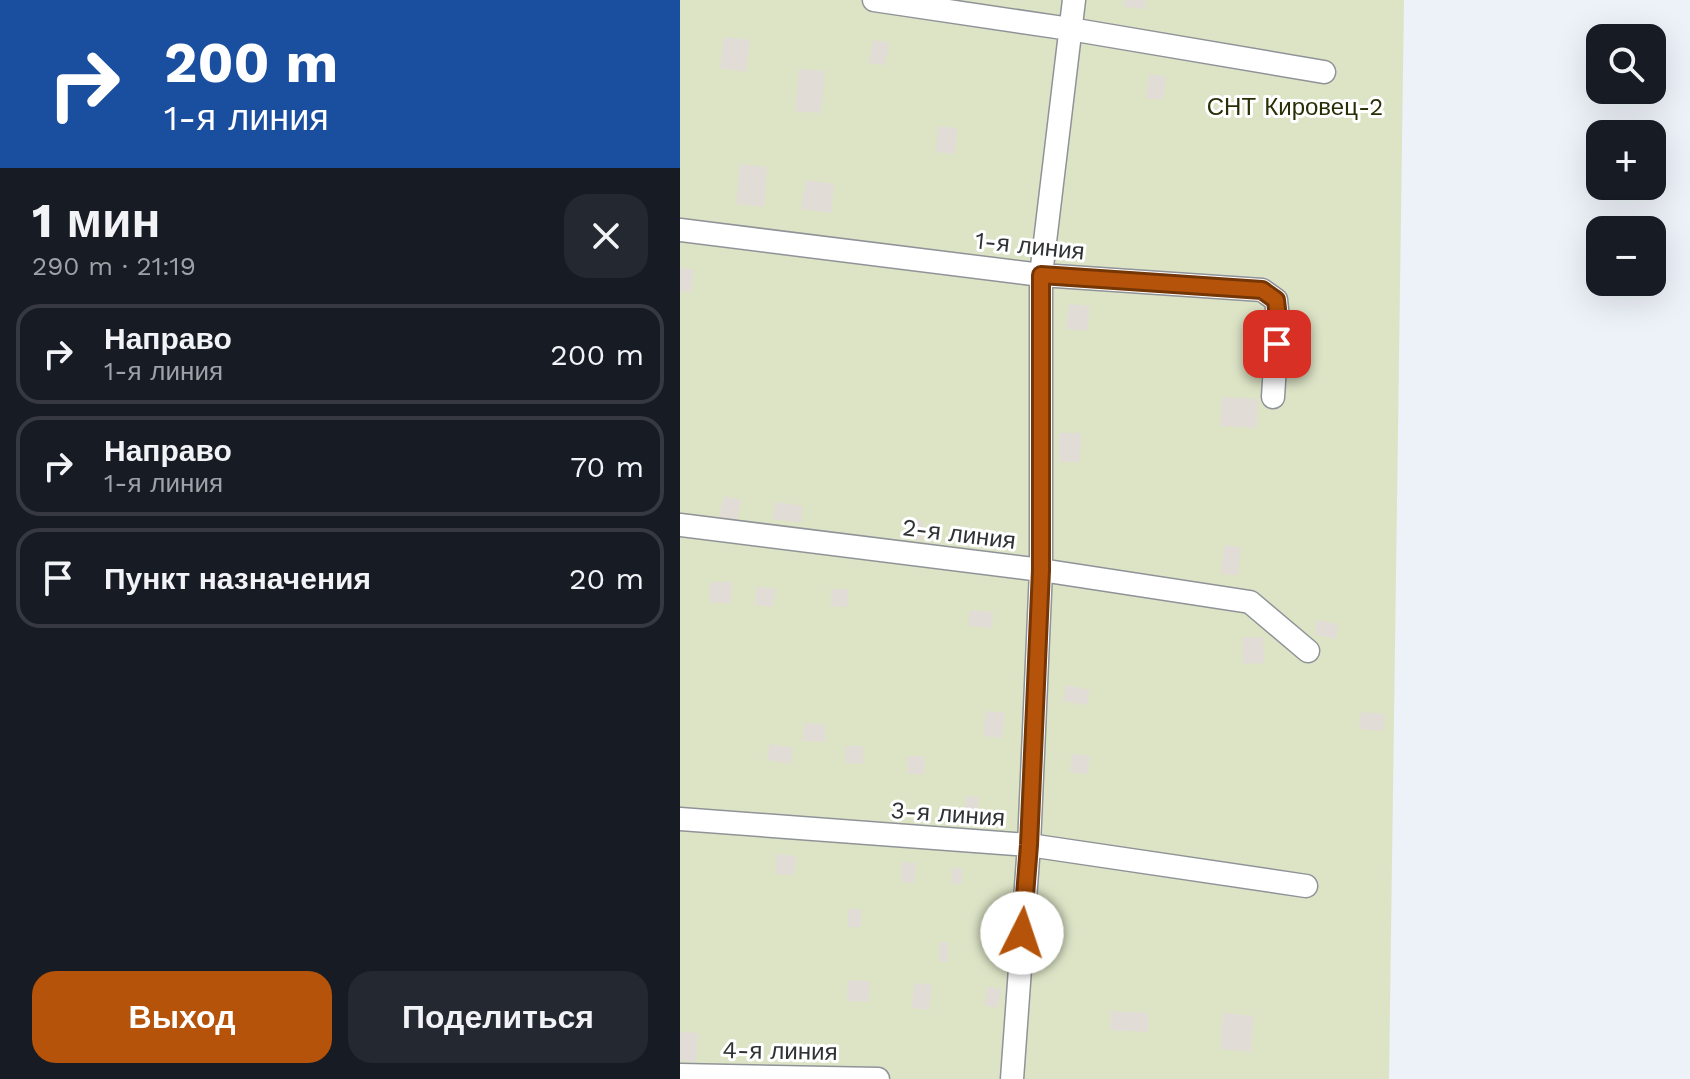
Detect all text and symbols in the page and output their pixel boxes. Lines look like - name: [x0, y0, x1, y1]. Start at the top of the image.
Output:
- map controls: [1586, 24, 1666, 296]
- button: search: [1586, 24, 1666, 104]
- text: 200 m: [164, 30, 338, 96]
- icon: right: [32, 32, 136, 136]
- park label: СНТ Кировец-2: [1207, 93, 1383, 121]
- text: 1-я линия: [164, 97, 329, 139]
- button: +: [1586, 120, 1666, 200]
- text: 1 мин: [32, 192, 160, 249]
- button: close: [564, 194, 648, 278]
- button: −: [1586, 216, 1666, 296]
- street label: 1-я линия: [974, 226, 1086, 266]
- text: 290 m · 21:19: [32, 251, 196, 281]
- pin: [1243, 310, 1311, 378]
- text: Направо: [104, 321, 232, 356]
- icon: arrive: [1255, 322, 1299, 366]
- icon: right: [36, 332, 80, 376]
- text: 200 m: [550, 337, 644, 372]
- text: 1-я линия: [104, 356, 223, 386]
- text: Направо: [104, 433, 232, 468]
- icon: right: [36, 444, 80, 488]
- text: 70 m: [570, 449, 644, 484]
- text: 1-я линия: [104, 468, 223, 498]
- street label: 2-я линия: [901, 513, 1017, 555]
- icon: arrive: [36, 556, 80, 600]
- text: Пункт назначения: [104, 561, 371, 596]
- text: 20 m: [569, 561, 644, 596]
- street label: 3-я линия: [890, 796, 1006, 832]
- position arrow: [980, 891, 1064, 975]
- button: Выход: [32, 971, 332, 1063]
- button: Поделиться: [348, 971, 648, 1063]
- street label: 4-я линия: [722, 1036, 838, 1066]

